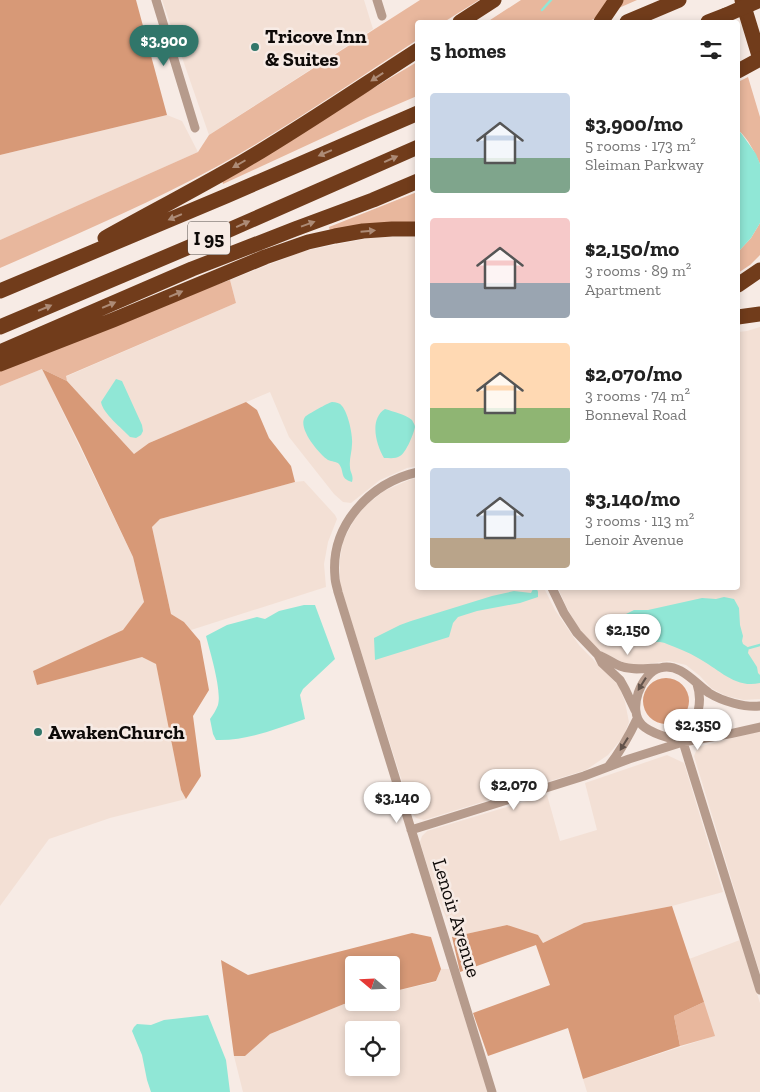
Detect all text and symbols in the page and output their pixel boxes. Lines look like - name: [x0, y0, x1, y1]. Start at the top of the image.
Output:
- pin: $3,900: [123, 24, 205, 67]
- place label: Tricove Inn & Suites: [265, 24, 367, 71]
- text: $3,900: [141, 31, 187, 50]
- icon: filters: [697, 36, 725, 64]
- text: 5 homes: [430, 38, 506, 63]
- marker: Tricove Inn & Suites: [249, 41, 261, 53]
- one-way arrow: [370, 72, 383, 82]
- text: $3,900/mo: [585, 111, 683, 136]
- icon: home: [470, 113, 530, 173]
- text: 5 rooms · 173 m²: [585, 136, 696, 155]
- one-way arrow: [318, 150, 332, 158]
- one-way arrow: [384, 154, 398, 162]
- text: Sleiman Parkway: [585, 155, 704, 174]
- one-way arrow: [233, 159, 246, 168]
- one-way arrow: [168, 214, 182, 222]
- one-way arrow: [236, 219, 250, 227]
- one-way arrow: [301, 220, 316, 228]
- road number: I 95: [188, 222, 230, 254]
- one-way arrow: [361, 227, 377, 235]
- text: $2,150/mo: [585, 236, 679, 261]
- icon: home: [470, 238, 530, 298]
- text: 3 rooms · 89 m²: [585, 261, 691, 280]
- text: Apartment: [585, 280, 661, 299]
- one-way arrow: [168, 290, 183, 298]
- one-way arrow: [102, 301, 116, 309]
- one-way arrow: [38, 304, 52, 312]
- text: $2,070/mo: [585, 361, 682, 386]
- icon: home: [470, 363, 530, 423]
- text: 3 rooms · 74 m²: [585, 386, 690, 405]
- text: Bonneval Road: [585, 405, 687, 424]
- text: $3,140/mo: [585, 486, 680, 511]
- icon: home: [470, 488, 530, 548]
- text: 3 rooms · 113 m²: [585, 511, 694, 530]
- text: Lenoir Avenue: [585, 530, 683, 549]
- pin: $2,150: [587, 614, 669, 656]
- text: $2,150: [606, 620, 650, 639]
- one-way arrow: [638, 678, 647, 691]
- pin: $2,350: [657, 708, 739, 751]
- text: $2,350: [675, 715, 721, 734]
- place label: AwakenChurch: [48, 720, 185, 744]
- marker: AwakenChurch: [32, 726, 44, 738]
- one-way arrow: [620, 737, 629, 750]
- pin: $2,070: [473, 768, 555, 811]
- text: $2,070: [491, 775, 537, 794]
- pin: $3,140: [356, 782, 438, 824]
- text: $3,140: [375, 788, 419, 807]
- street label: Lenoir Avenue: [428, 856, 486, 980]
- north arrow: [345, 956, 400, 1011]
- map controls: [345, 956, 400, 1076]
- button: locate: [345, 1021, 400, 1076]

